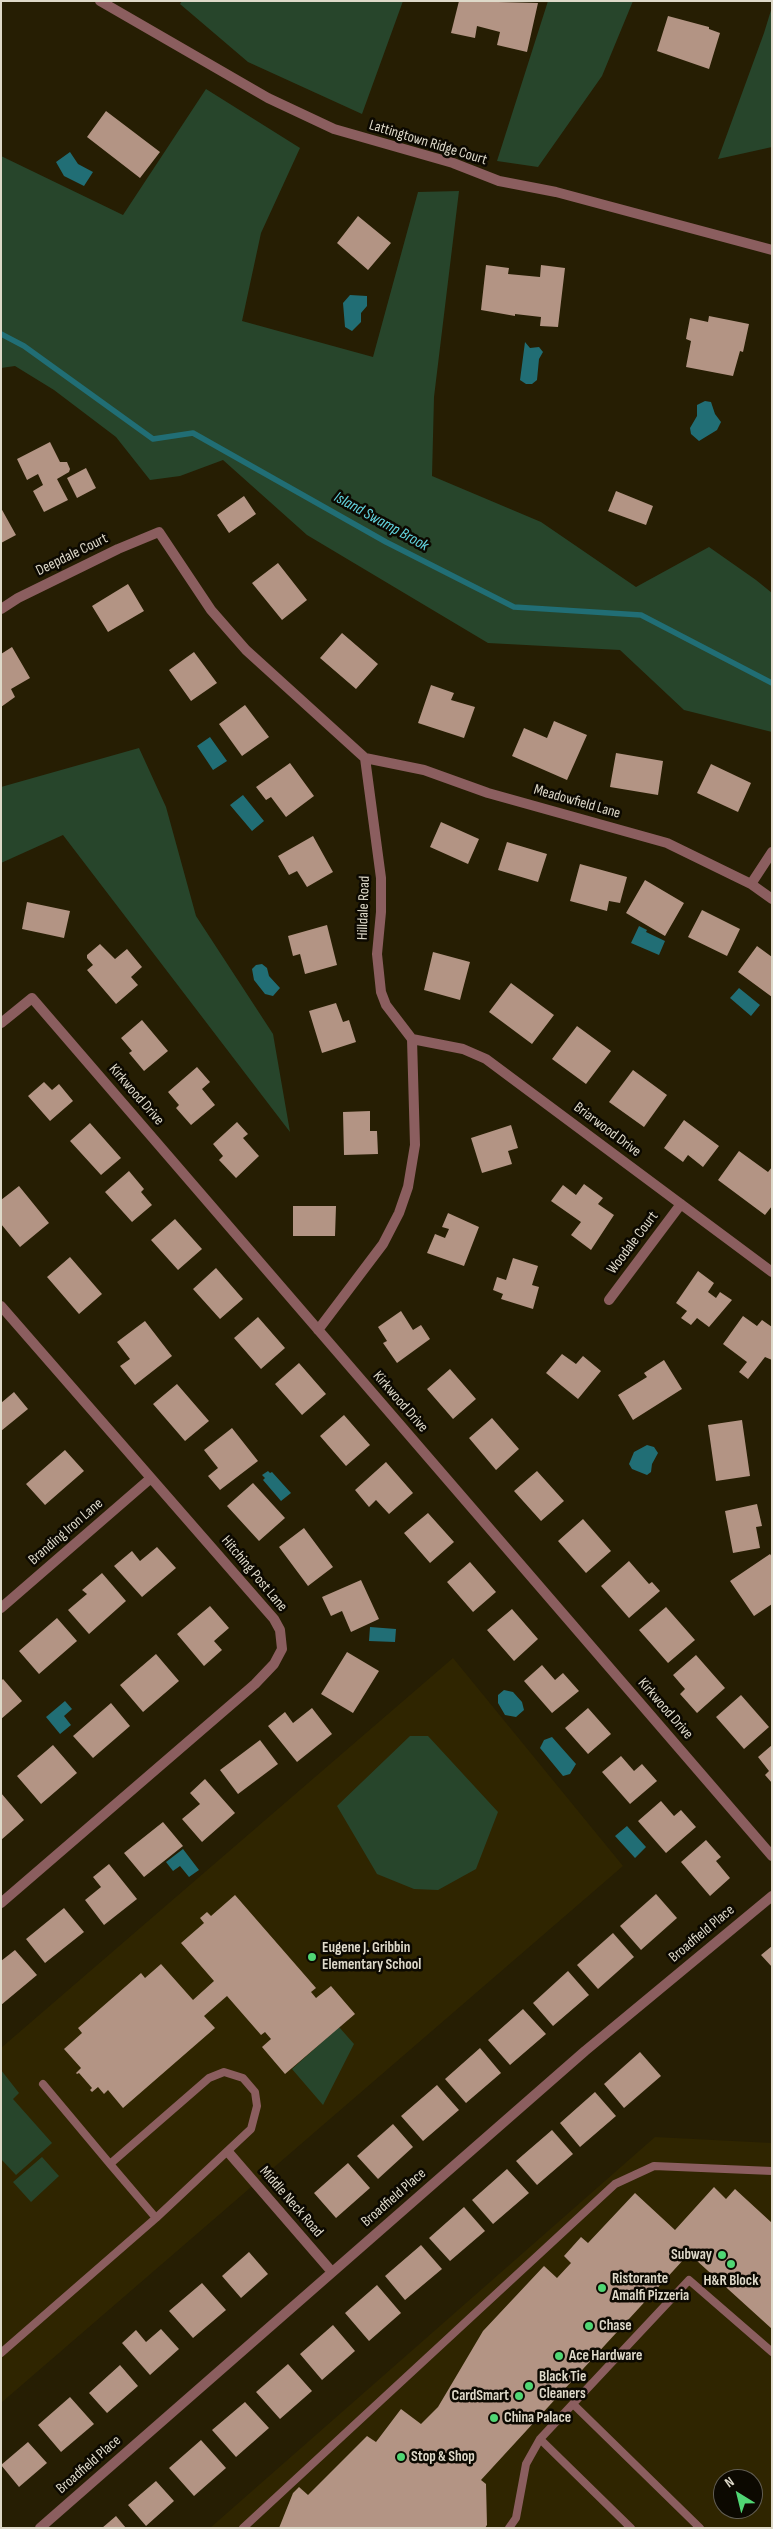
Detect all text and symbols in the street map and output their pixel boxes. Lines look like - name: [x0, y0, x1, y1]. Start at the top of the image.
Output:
- street label: Lattingtown Ridge Court: [367, 116, 489, 170]
- water label: Island Swamp Brook: [330, 488, 432, 556]
- street label: Deepdale Court: [33, 530, 111, 580]
- street label: Meadowfield Lane: [532, 781, 622, 823]
- street label: Hilldale Road: [354, 876, 374, 940]
- street label: Kirkwood Drive: [105, 1061, 167, 1129]
- street label: Briarwood Drive: [570, 1099, 644, 1161]
- street label: Woodale Court: [604, 1208, 662, 1278]
- street label: Kirkwood Drive: [369, 1368, 431, 1436]
- street label: Branding Iron Lane: [25, 1495, 107, 1569]
- street label: Hitching Post Lane: [217, 1532, 291, 1616]
- street label: Kirkwood Drive: [634, 1675, 696, 1743]
- street label: Broadfield Place: [666, 1901, 738, 1967]
- place label: Eugene J. Gribbin Elementary School: [322, 1939, 421, 1974]
- marker: Eugene J. Gribbin Elementary School: [306, 1951, 318, 1963]
- street label: Middle Neck Road: [255, 2163, 327, 2241]
- street label: Broadfield Place: [358, 2165, 430, 2231]
- place label: Subway: [671, 2246, 712, 2264]
- marker: Subway: [716, 2249, 728, 2261]
- marker: H&R Block: [725, 2258, 737, 2270]
- place label: Ristorante Amalfi Pizzeria: [612, 2270, 689, 2305]
- place label: H&R Block: [703, 2272, 759, 2290]
- marker: Ristorante Amalfi Pizzeria: [596, 2282, 608, 2294]
- place label: Chase: [599, 2317, 632, 2335]
- marker: Chase: [583, 2320, 595, 2332]
- place label: Ace Hardware: [569, 2347, 642, 2365]
- marker: Ace Hardware: [553, 2350, 565, 2362]
- place label: Black Tie Cleaners: [539, 2368, 586, 2403]
- marker: Black Tie Cleaners: [523, 2380, 535, 2392]
- place label: CardSmart: [452, 2387, 509, 2405]
- marker: CardSmart: [513, 2390, 525, 2402]
- place label: China Palace: [504, 2409, 571, 2427]
- marker: China Palace: [488, 2412, 500, 2424]
- street label: Broadfield Place: [53, 2432, 125, 2498]
- place label: Stop & Shop: [411, 2448, 475, 2466]
- marker: Stop & Shop: [395, 2451, 407, 2463]
- north arrow: [713, 2469, 763, 2519]
- text: N: [721, 2473, 737, 2491]

